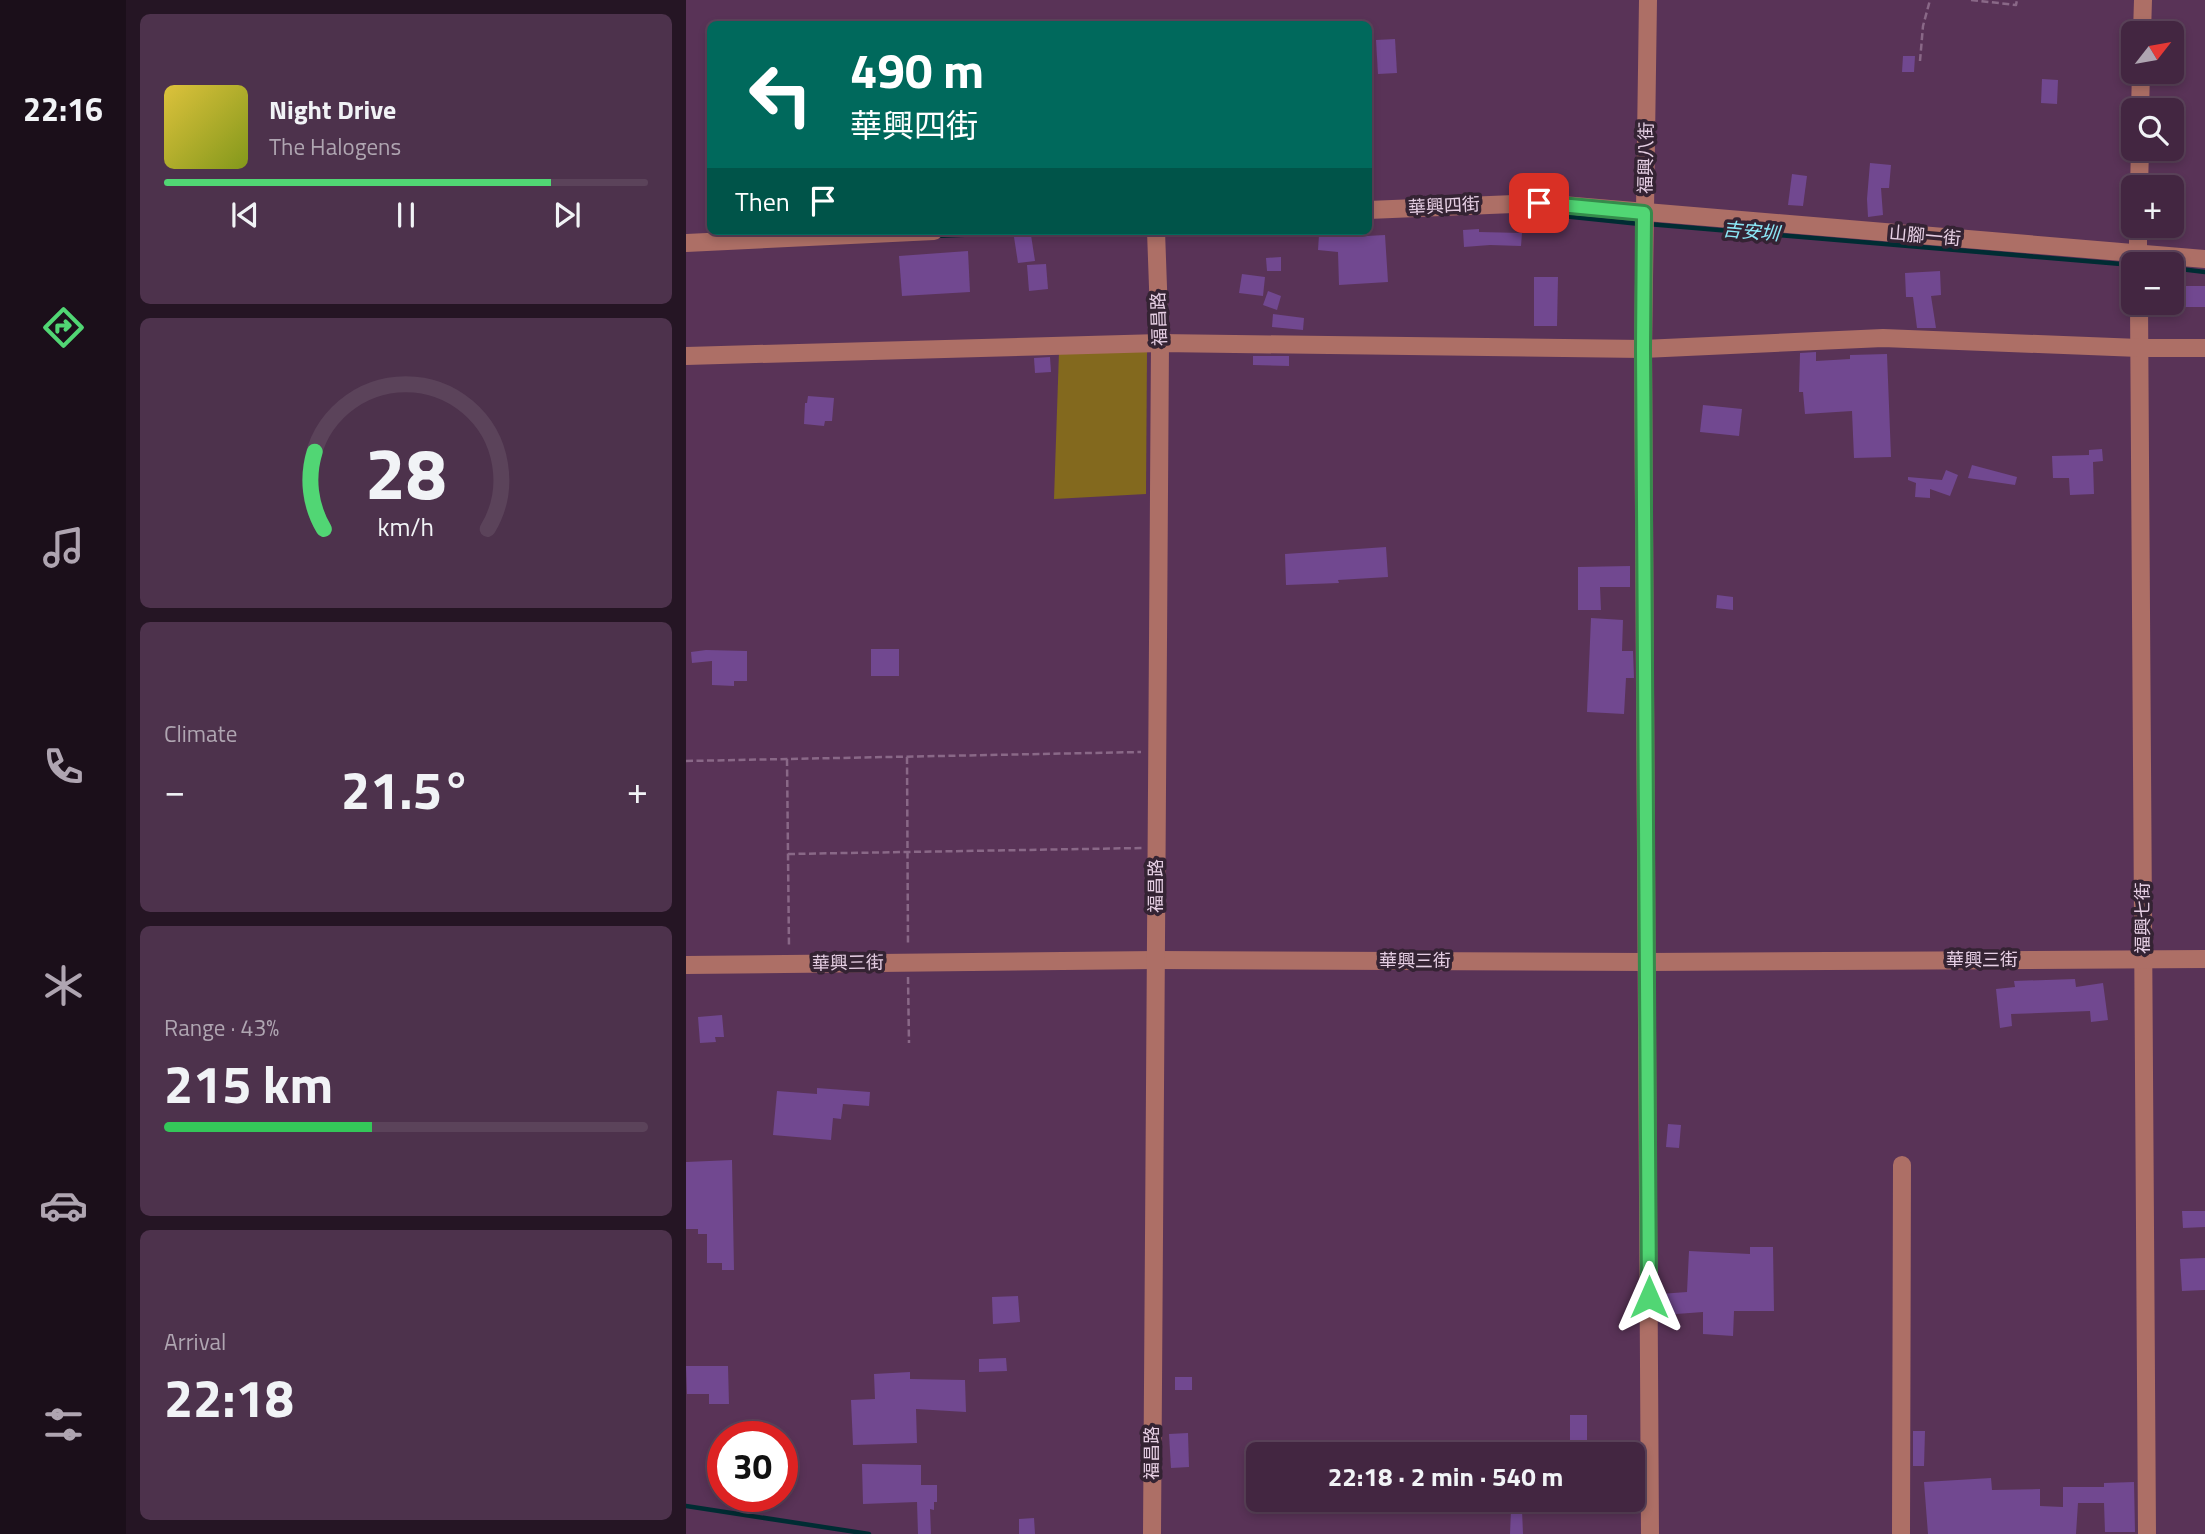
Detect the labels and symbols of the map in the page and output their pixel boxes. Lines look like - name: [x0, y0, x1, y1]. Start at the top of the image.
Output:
- north arrow: [2121, 21, 2184, 84]
- street label: 福興八街: [1631, 122, 1660, 194]
- pin: [1509, 173, 1569, 233]
- street label: 華興四街: [1407, 190, 1481, 221]
- water label: 吉安圳: [1721, 214, 1784, 248]
- street label: 山腳一街: [1888, 219, 1962, 252]
- street label: 福昌路: [1144, 292, 1173, 346]
- street label: 福昌路: [1142, 859, 1169, 913]
- street label: 福興七街: [2129, 882, 2156, 954]
- street label: 華興三街: [1946, 946, 2018, 973]
- street label: 華興三街: [1379, 947, 1451, 974]
- street label: 華興三街: [812, 948, 884, 977]
- position arrow: [1612, 1260, 1686, 1334]
- speed limit sign: 30: [707, 1421, 798, 1512]
- street label: 福昌路: [1138, 1426, 1165, 1480]

